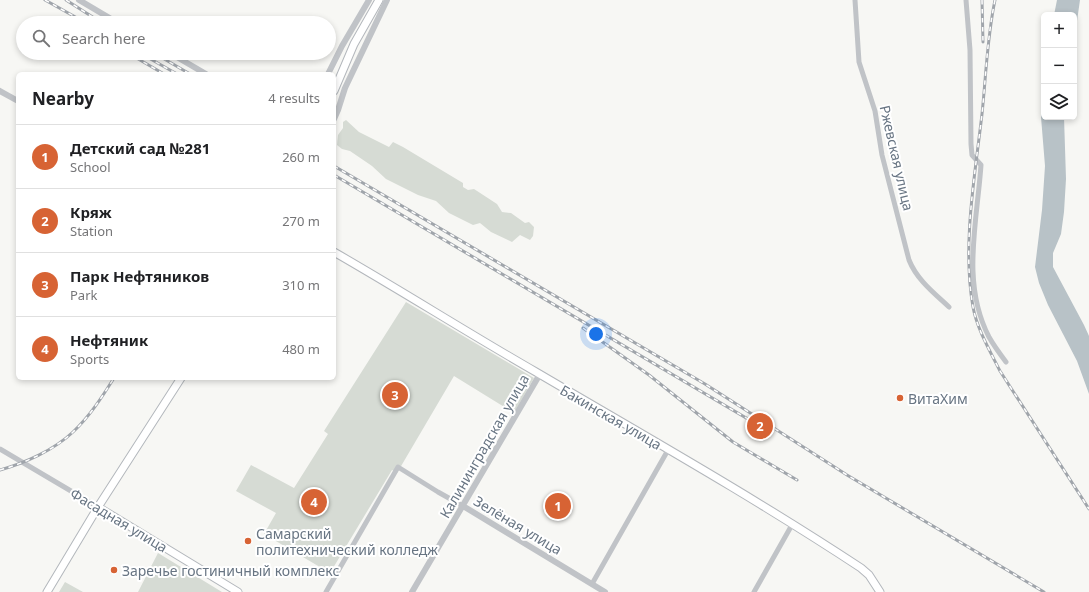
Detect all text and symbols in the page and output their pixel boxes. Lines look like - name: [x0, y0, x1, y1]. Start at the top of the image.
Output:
- map controls: [1041, 12, 1077, 120]
- button: +: [1041, 12, 1077, 48]
- search box: [16, 16, 336, 60]
- icon: search: [30, 27, 52, 49]
- text: Search here: [62, 28, 145, 48]
- button: −: [1041, 48, 1077, 84]
- button: layers: [1041, 84, 1077, 120]
- text: Nearby: [32, 87, 94, 110]
- text: 4 results: [268, 89, 320, 107]
- street label: Ржевская улица: [876, 103, 918, 213]
- text: Детский сад №281: [70, 138, 210, 158]
- text: 1: [41, 148, 49, 166]
- text: 260 m: [282, 148, 320, 166]
- text: School: [70, 158, 111, 176]
- text: Кряж: [70, 202, 112, 222]
- text: 2: [41, 212, 49, 230]
- text: 270 m: [282, 212, 320, 230]
- text: Station: [70, 222, 113, 240]
- text: Парк Нефтяников: [70, 266, 209, 286]
- text: 3: [41, 276, 49, 294]
- text: 310 m: [282, 276, 320, 294]
- text: Park: [70, 286, 97, 304]
- your location: [586, 324, 606, 344]
- text: Нефтяник: [70, 330, 148, 350]
- text: 4: [41, 340, 49, 358]
- text: 480 m: [282, 340, 320, 358]
- text: Sports: [70, 350, 109, 368]
- street label: Калининградская улица: [435, 371, 533, 521]
- pin: 3: [382, 380, 408, 410]
- street label: Бакинская улица: [557, 380, 665, 454]
- place label: ВитаХим: [908, 389, 968, 408]
- marker: ВитаХим: [895, 393, 905, 403]
- pin: 2: [747, 411, 773, 441]
- street label: Фасадная улица: [67, 483, 171, 557]
- pin: 4: [301, 487, 327, 517]
- street label: Зелёная улица: [470, 491, 566, 559]
- pin: 1: [545, 491, 571, 521]
- place label: Самарский политехнический колледж: [256, 524, 438, 559]
- marker: Самарский политехнический колледж: [243, 536, 253, 546]
- place label: Заречье гостиничный комплекс: [122, 561, 339, 580]
- marker: Заречье гостиничный комплекс: [109, 565, 119, 575]

